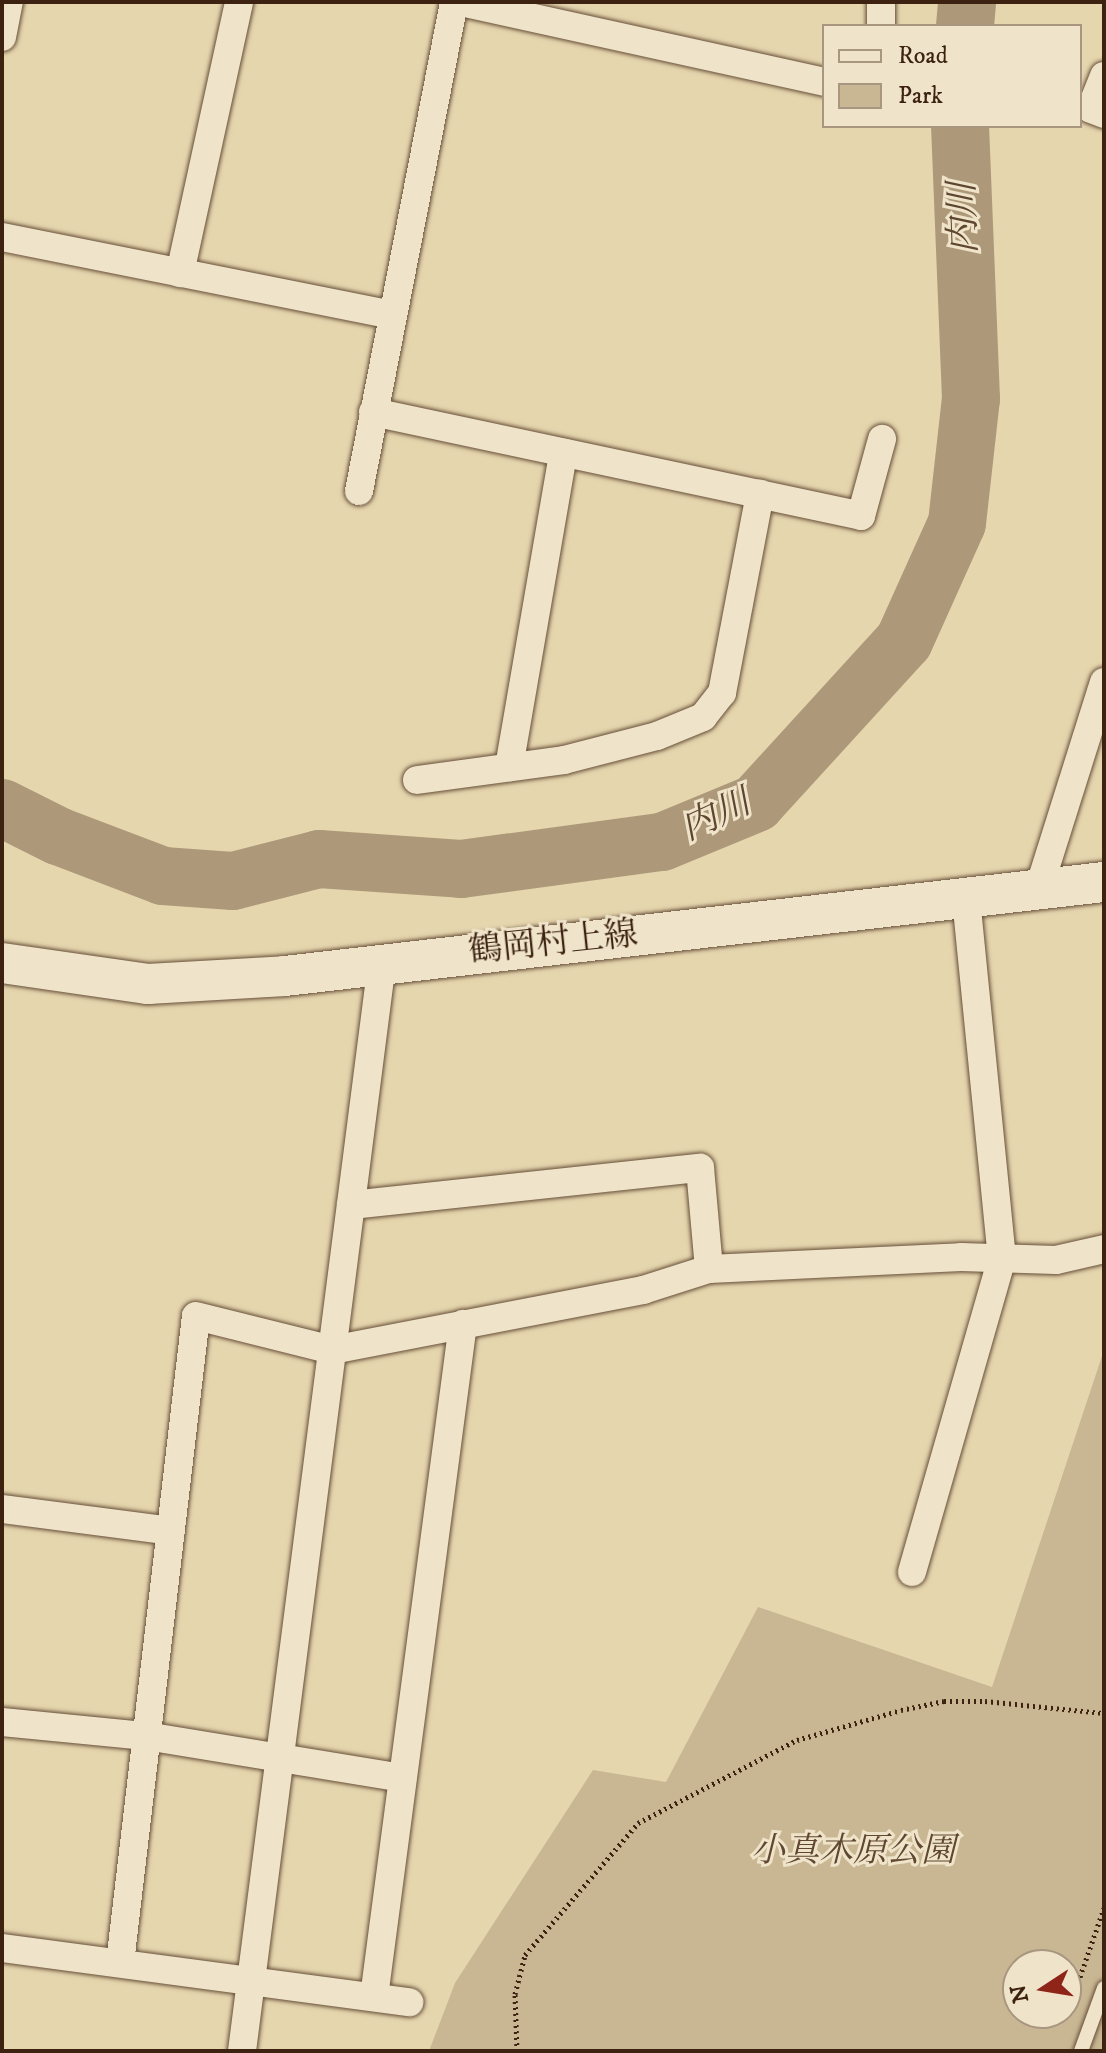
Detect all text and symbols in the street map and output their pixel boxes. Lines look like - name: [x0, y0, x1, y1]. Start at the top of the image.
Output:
- legend: [822, 24, 1082, 128]
- text: Road: [898, 41, 948, 71]
- text: Park: [898, 81, 943, 111]
- water label: 内川: [941, 181, 987, 255]
- water label: 内川: [674, 781, 758, 851]
- street label: 鶴岡村上線: [466, 914, 640, 972]
- park label: 小真木原公園: [751, 1832, 955, 1872]
- north arrow: [1002, 1949, 1082, 2029]
- text: N: [1005, 1982, 1035, 2005]

